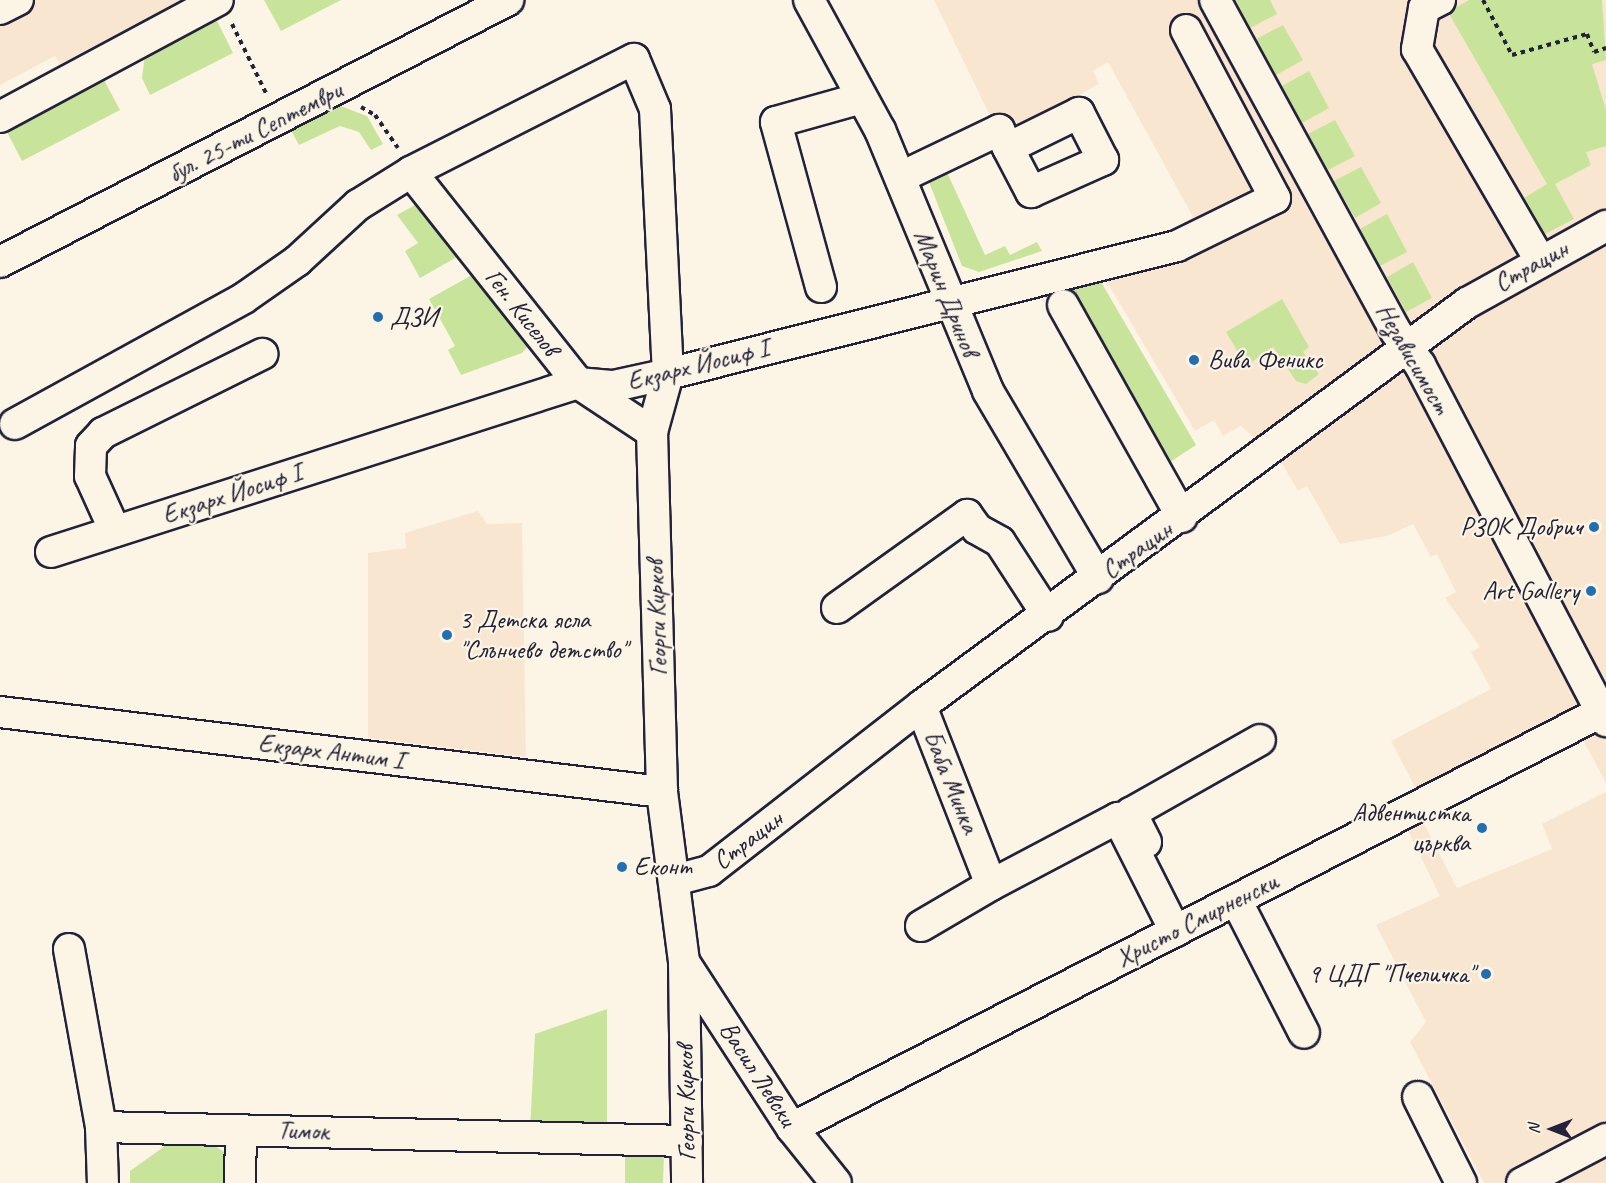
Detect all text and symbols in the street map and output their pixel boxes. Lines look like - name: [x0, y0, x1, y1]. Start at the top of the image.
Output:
- street label: бул. 25-ти Септември: [162, 74, 348, 190]
- street label: Марин Дринов: [907, 225, 985, 361]
- street label: Страцин: [1489, 233, 1573, 299]
- street label: Ген. Киселов: [478, 262, 566, 362]
- street label: Независимост: [1369, 298, 1457, 420]
- place label: ДЗИ: [390, 301, 437, 333]
- marker: ДЗИ: [371, 310, 385, 324]
- street label: Екзарх Йосиф I: [624, 332, 772, 398]
- place label: Вива Феникс: [1208, 344, 1322, 376]
- marker: Вива Феникс: [1185, 351, 1203, 369]
- street label: Екзарх Йосиф I: [158, 457, 306, 531]
- place label: РЗОК Добрич: [1460, 511, 1582, 543]
- street label: Страцин: [1096, 514, 1178, 586]
- marker: РЗОК Добрич: [1587, 520, 1601, 534]
- street label: Георги Кирков: [639, 559, 675, 677]
- place label: Art Gallery: [1482, 575, 1579, 607]
- marker: Art Gallery: [1584, 584, 1598, 598]
- place label: 3 Детска ясла "Слънчево детство": [459, 604, 627, 666]
- marker: 3 Детска ясла "Слънчево детство": [440, 628, 454, 642]
- street label: Баба Минка: [916, 726, 986, 838]
- street label: Екзарх Антим I: [256, 728, 406, 776]
- place label: Адвентистка църква: [1352, 797, 1470, 858]
- street label: Страцин: [707, 804, 789, 876]
- marker: Адвентистка църква: [1475, 821, 1489, 835]
- place label: Еконт: [634, 851, 692, 883]
- marker: Еконт: [615, 860, 629, 874]
- street label: Христо Смирненски: [1112, 866, 1282, 974]
- place label: 9 ЦДГ "Пчеличка": [1308, 958, 1474, 990]
- marker: 9 ЦДГ "Пчеличка": [1479, 967, 1493, 981]
- street label: Васил Левски: [712, 1014, 804, 1134]
- street label: Георги Кирков: [669, 1045, 703, 1161]
- north arrow: [1522, 1099, 1582, 1159]
- street label: Тимок: [277, 1115, 329, 1147]
- text: N: [1524, 1124, 1544, 1134]

